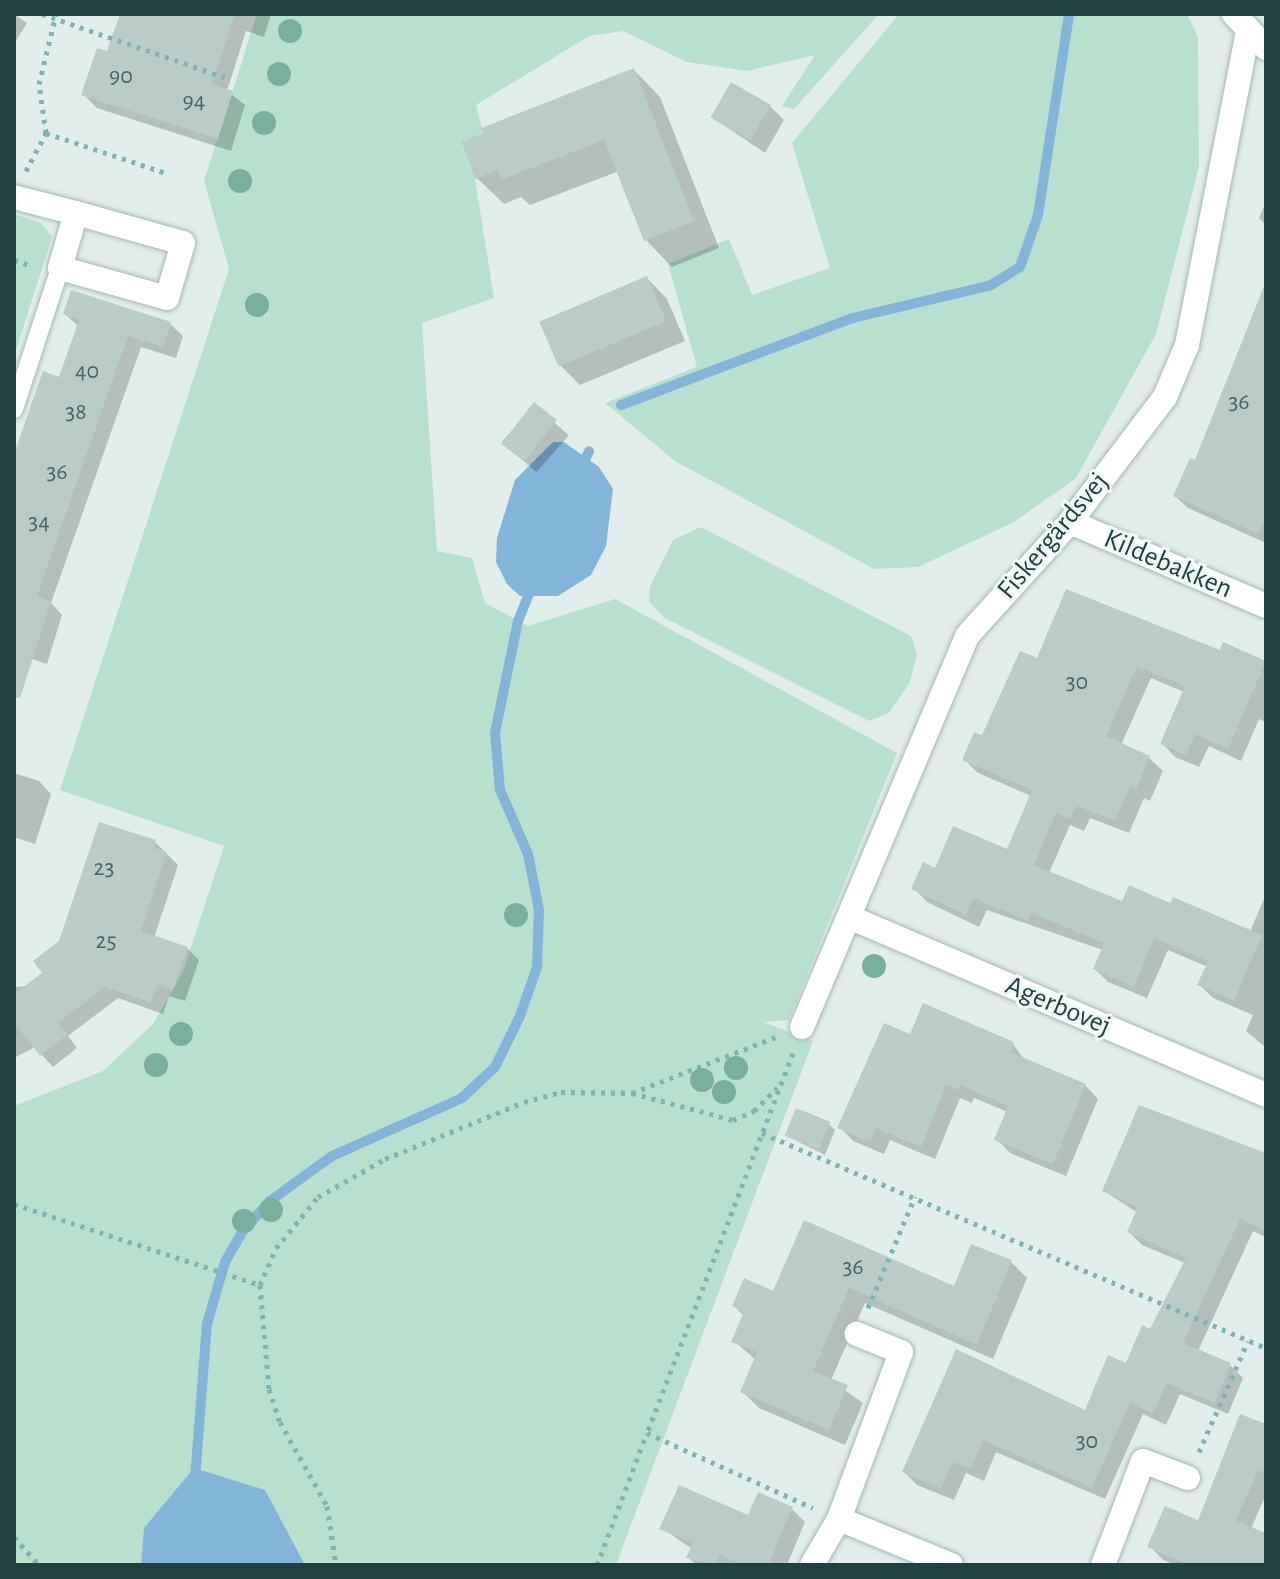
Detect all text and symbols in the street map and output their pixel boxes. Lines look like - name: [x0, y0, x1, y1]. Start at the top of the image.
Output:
- house number: 90: [109, 63, 133, 91]
- house number: 94: [183, 88, 205, 116]
- house number: 40: [75, 358, 99, 386]
- house number: 36: [1228, 389, 1250, 417]
- house number: 38: [65, 399, 87, 427]
- house number: 36: [46, 459, 68, 487]
- street label: Fiskergårdsvej: [990, 466, 1116, 606]
- house number: 34: [28, 509, 50, 537]
- street label: Kildebakken: [1099, 522, 1237, 606]
- house number: 30: [1066, 669, 1088, 697]
- house number: 23: [94, 855, 114, 883]
- house number: 25: [96, 928, 116, 956]
- street label: Agerbovej: [1000, 969, 1116, 1043]
- house number: 36: [842, 1254, 864, 1282]
- house number: 30: [1076, 1428, 1098, 1456]

